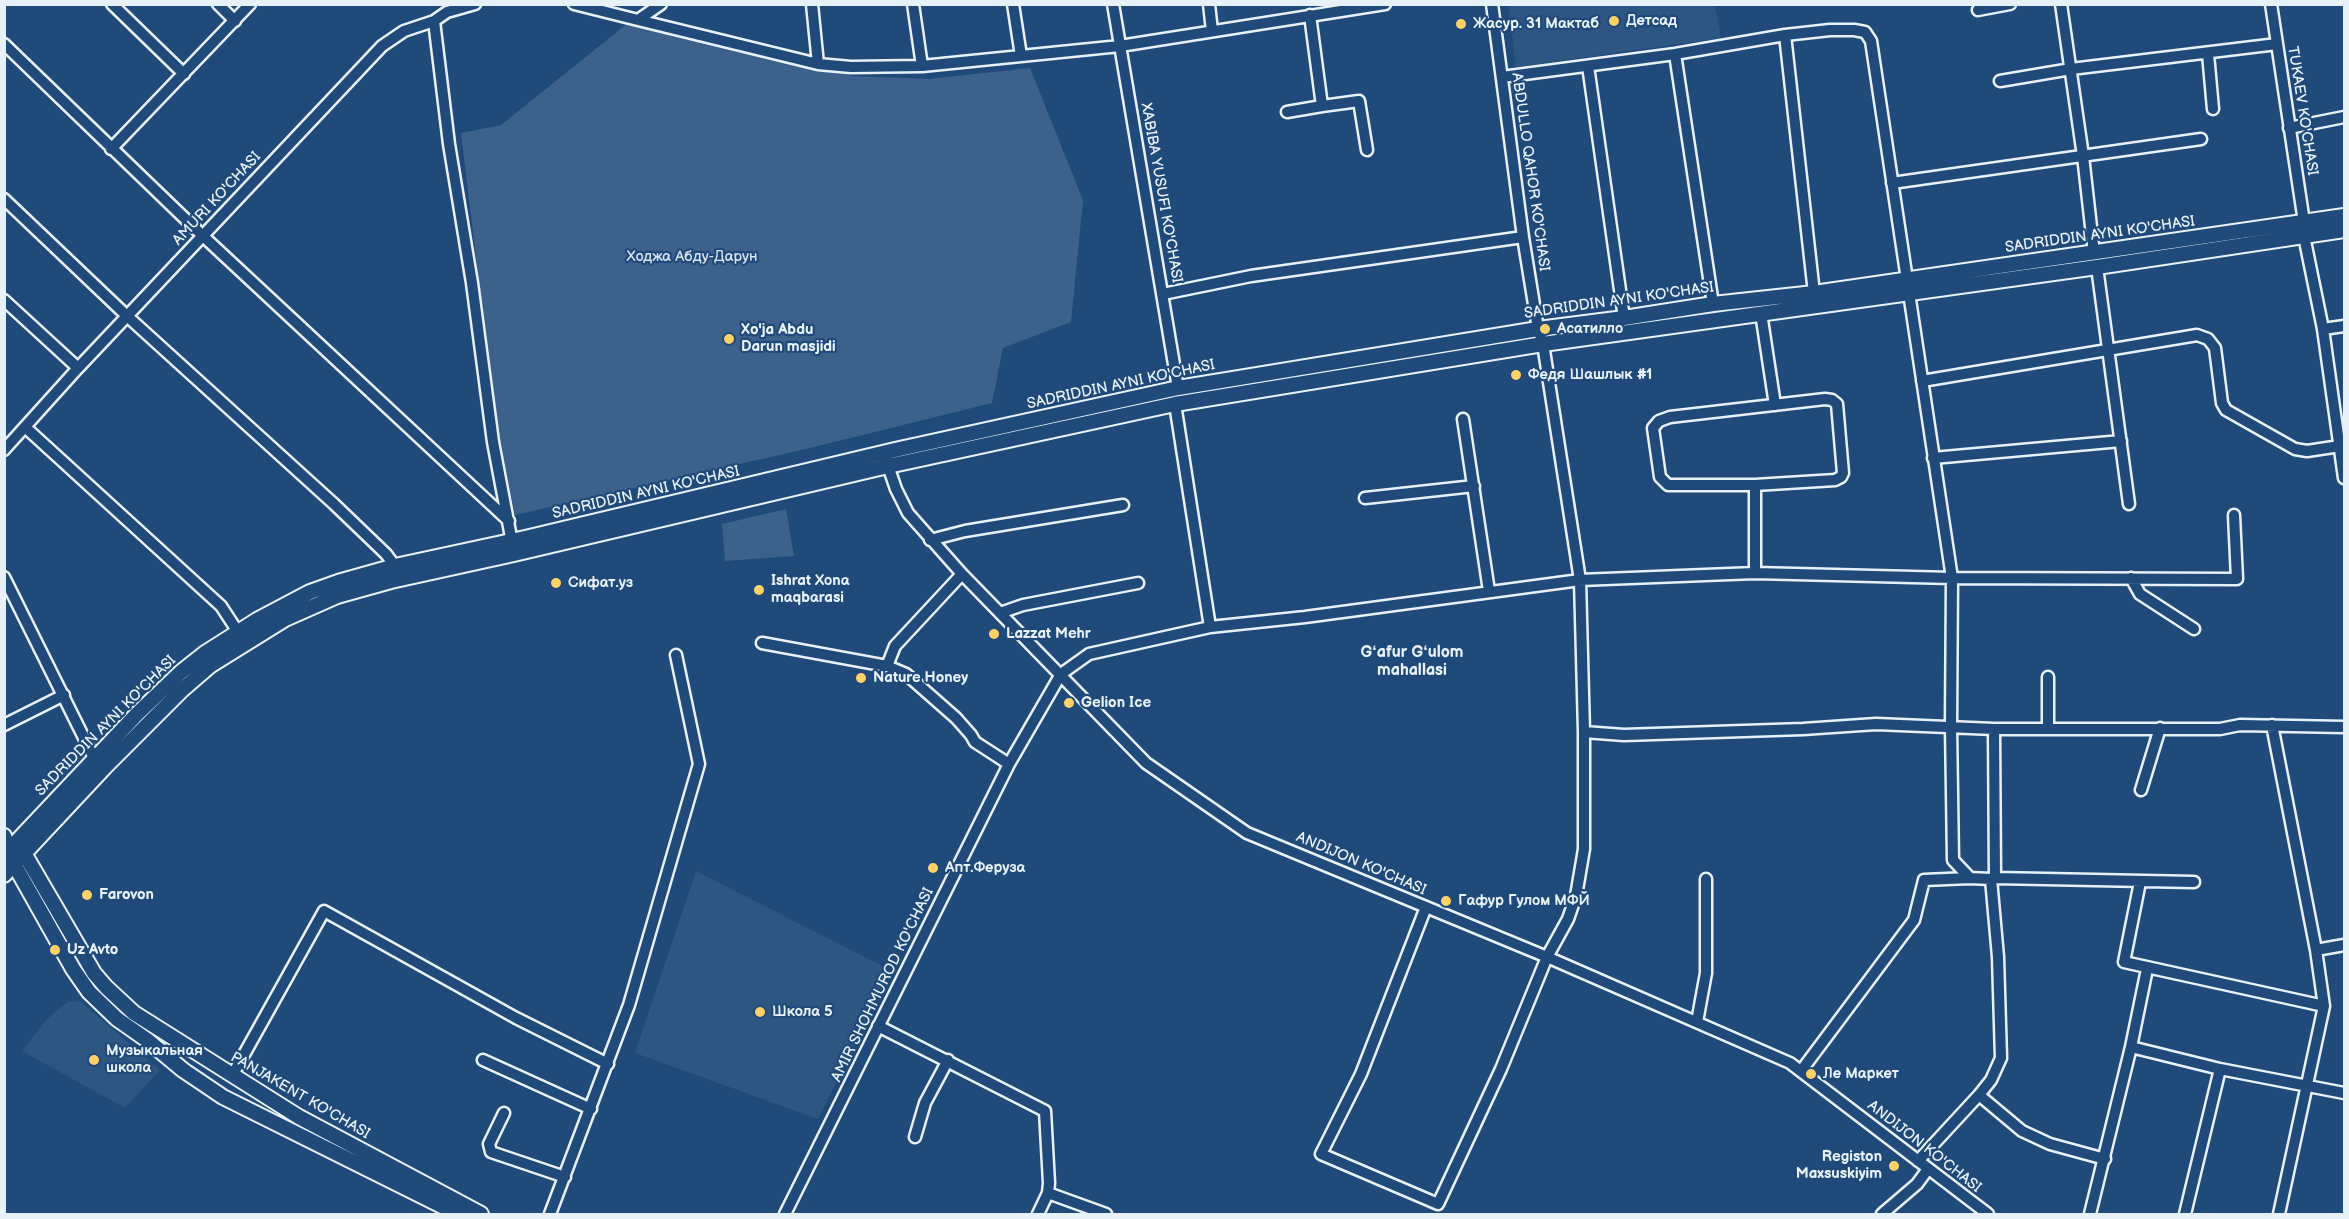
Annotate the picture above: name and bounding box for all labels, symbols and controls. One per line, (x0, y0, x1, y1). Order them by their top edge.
place label: Детсад (1626, 12, 1677, 30)
marker: Детсад (1607, 14, 1621, 28)
place label: Жасур. 31 Мактаб (1473, 15, 1599, 33)
marker: Жасур. 31 Мактаб (1454, 17, 1468, 31)
street label: TUKAEV KO'CHASI (2283, 45, 2321, 177)
street label: ABDULLO QAHOR KO'CHASI (1507, 72, 1553, 272)
street label: XABIBA YUSUFI KO'CHASI (1136, 102, 1186, 284)
street label: AMURI KO'CHASI (169, 149, 265, 249)
street label: SADRIDDIN AYNI KO'CHASI (2004, 213, 2196, 257)
park label: Ходжа Абду-Дарун (627, 248, 757, 266)
street label: SADRIDDIN AYNI KO'CHASI (1523, 279, 1715, 323)
place label: Асатилло (1557, 320, 1623, 338)
place label: Xo'ja Abdu Darun masjidi (741, 321, 836, 356)
marker: Асатилло (1538, 322, 1552, 336)
marker: Xo'ja Abdu Darun masjidi (722, 332, 736, 346)
street label: SADRIDDIN AYNI KO'CHASI (1025, 356, 1217, 414)
place label: Федя Шашлык #1 (1528, 366, 1652, 384)
marker: Федя Шашлык #1 (1509, 368, 1523, 382)
street label: SADRIDDIN AYNI KO'CHASI (551, 463, 741, 523)
place label: Ishrat Хоnа mаqbаrasi (771, 572, 849, 607)
place label: Сифат.уз (568, 574, 633, 592)
marker: Сифат.уз (549, 576, 563, 590)
marker: Ishrat Хоnа mаqbаrasi (752, 583, 766, 597)
place label: Lazzat Mehr (1006, 625, 1091, 643)
marker: Lazzat Mehr (987, 627, 1001, 641)
district label: Gʻafur Gʻulom mahallasi (1361, 643, 1463, 681)
street label: SADRIDDIN AYNI KO'CHASI (32, 652, 180, 800)
place label: Nature Honey (873, 669, 968, 687)
marker: Nature Honey (854, 671, 868, 685)
place label: Gelion Ice (1081, 694, 1151, 712)
marker: Gelion Ice (1062, 696, 1076, 710)
street label: ANDIJON KO'CHASI (1293, 828, 1429, 900)
place label: Апт.Феруза (945, 859, 1025, 877)
marker: Апт.Феруза (926, 861, 940, 875)
street label: AMIR SHOHMUROD KO'CHASI (828, 885, 938, 1085)
place label: Farovon (99, 886, 154, 904)
marker: Farovon (80, 888, 94, 902)
place label: Гафур Гулом МФЙ (1458, 892, 1590, 910)
marker: Гафур Гулом МФЙ (1439, 894, 1453, 908)
place label: Uz Avto (67, 941, 118, 959)
marker: Uz Avto (48, 943, 62, 957)
place label: Школа 5 (772, 1003, 833, 1021)
marker: Школа 5 (753, 1005, 767, 1019)
place label: Музыкальная школа (106, 1042, 203, 1077)
street label: PANJAKENT KO'CHASI (227, 1049, 373, 1143)
marker: Музыкальная школа (87, 1053, 101, 1067)
place label: Ле Маркет (1823, 1065, 1899, 1083)
marker: Ле Маркет (1804, 1067, 1818, 1081)
street label: ANDIJON KO'CHASI (1863, 1097, 1985, 1197)
place label: Registon Maxsuskiyim (1796, 1148, 1882, 1183)
marker: Registon Maxsuskiyim (1887, 1159, 1901, 1173)

